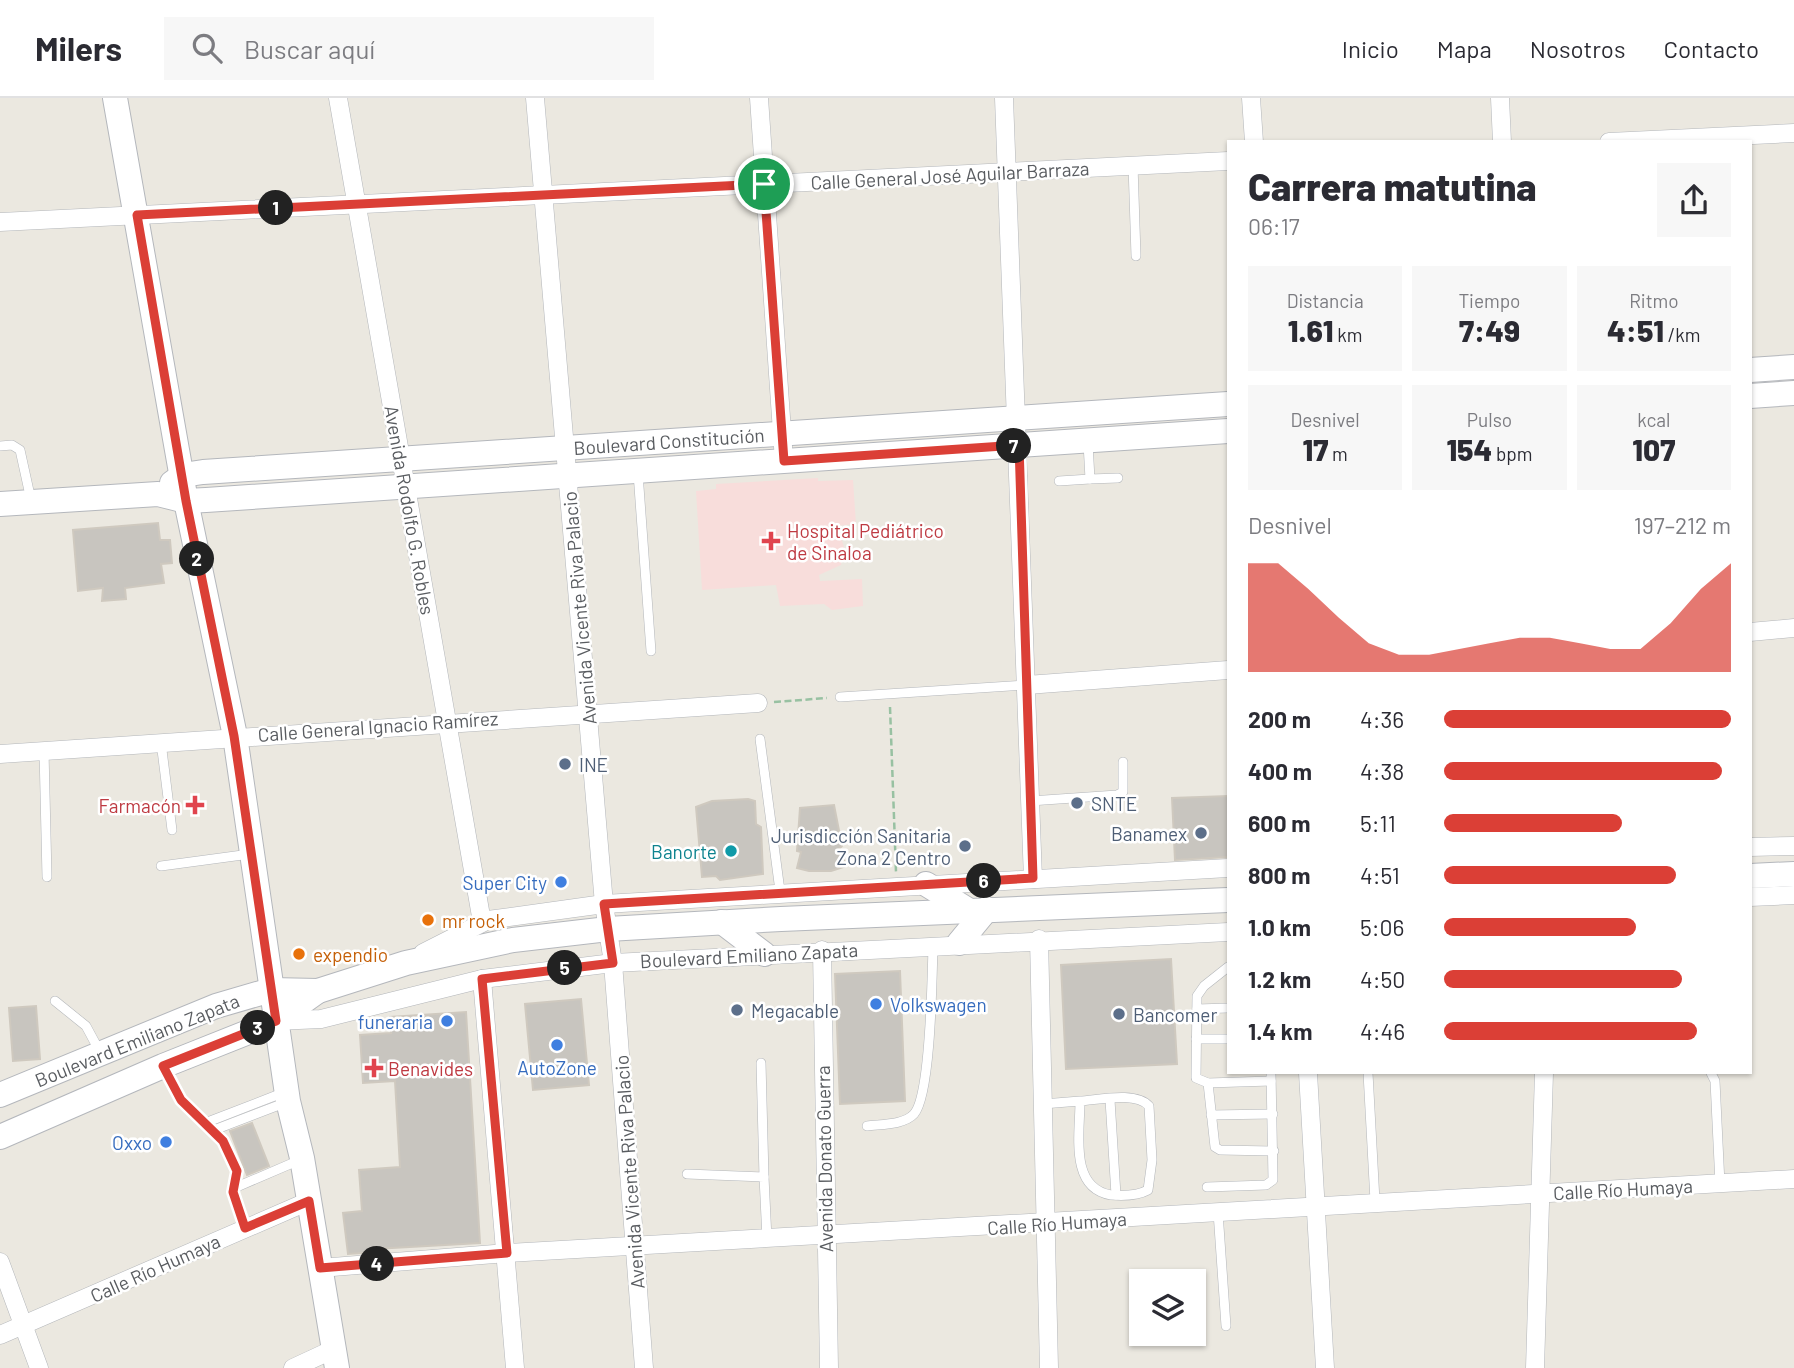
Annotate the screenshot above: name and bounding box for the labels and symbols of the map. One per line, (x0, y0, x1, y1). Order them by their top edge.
pin (734, 154, 794, 214)
street label: Calle General José Aguilar Barraza (810, 156, 1090, 194)
pin: 1 (258, 190, 294, 226)
street label: Avenida Rodolfo G. Robles (380, 404, 440, 616)
street label: Boulevard Constitución (573, 423, 765, 459)
pin: 7 (996, 428, 1032, 464)
street label: Avenida Vicente Riva Palacio (557, 490, 601, 726)
place label: Hospital Pediátrico de Sinaloa (787, 519, 944, 564)
marker: Hospital Pediátrico de Sinaloa (761, 531, 781, 551)
pin: 2 (180, 542, 214, 576)
street label: Calle General Ignacio Ramírez (257, 706, 499, 746)
place label: INE (579, 753, 608, 776)
marker: INE (557, 756, 573, 772)
place label: SNTE (1091, 792, 1137, 815)
place label: Farmacón (99, 794, 181, 817)
marker: SNTE (1069, 795, 1085, 811)
marker: Farmacón (187, 797, 203, 813)
place label: Banamex (1111, 822, 1187, 845)
place label: Jurisdicción Sanitaria Zona 2 Centro (771, 824, 951, 869)
marker: Banamex (1193, 825, 1209, 841)
marker: Jurisdicción Sanitaria Zona 2 Centro (957, 838, 973, 854)
place label: Banorte (651, 840, 717, 863)
marker: Banorte (723, 843, 739, 859)
pin: 6 (967, 864, 1002, 898)
place label: Super City (462, 871, 547, 894)
marker: Super City (553, 874, 569, 890)
place label: mr rock (442, 909, 505, 932)
marker: mr rock (420, 912, 436, 928)
street label: Boulevard Emiliano Zapata (639, 938, 859, 972)
place label: expendio (313, 943, 388, 966)
marker: expendio (291, 946, 307, 962)
pin: 5 (548, 950, 582, 986)
street label: Boulevard Emiliano Zapata (31, 988, 243, 1092)
place label: Volkswagen (890, 993, 987, 1016)
marker: Volkswagen (868, 996, 884, 1012)
place label: Megacable (751, 999, 839, 1022)
marker: Megacable (729, 1002, 745, 1018)
place label: Bancomer (1133, 1003, 1218, 1026)
marker: Bancomer (1111, 1006, 1127, 1022)
pin: 3 (240, 1010, 276, 1046)
place label: funeraria (358, 1010, 433, 1033)
marker: funeraria (439, 1013, 455, 1029)
marker: AutoZone (549, 1037, 565, 1053)
street label: Avenida Vicente Riva Palacio (609, 1054, 649, 1290)
place label: AutoZone (517, 1056, 597, 1079)
place label: Benavides (388, 1057, 473, 1080)
marker: Benavides (366, 1060, 382, 1076)
street label: Avenida Donato Guerra (811, 1065, 837, 1253)
place label: Oxxo (112, 1131, 152, 1154)
marker: Oxxo (158, 1134, 174, 1150)
street label: Calle Río Humaya (1553, 1174, 1693, 1204)
street label: Calle Río Humaya (986, 1207, 1128, 1239)
street label: Calle Río Humaya (86, 1229, 224, 1307)
pin: 4 (360, 1246, 394, 1282)

